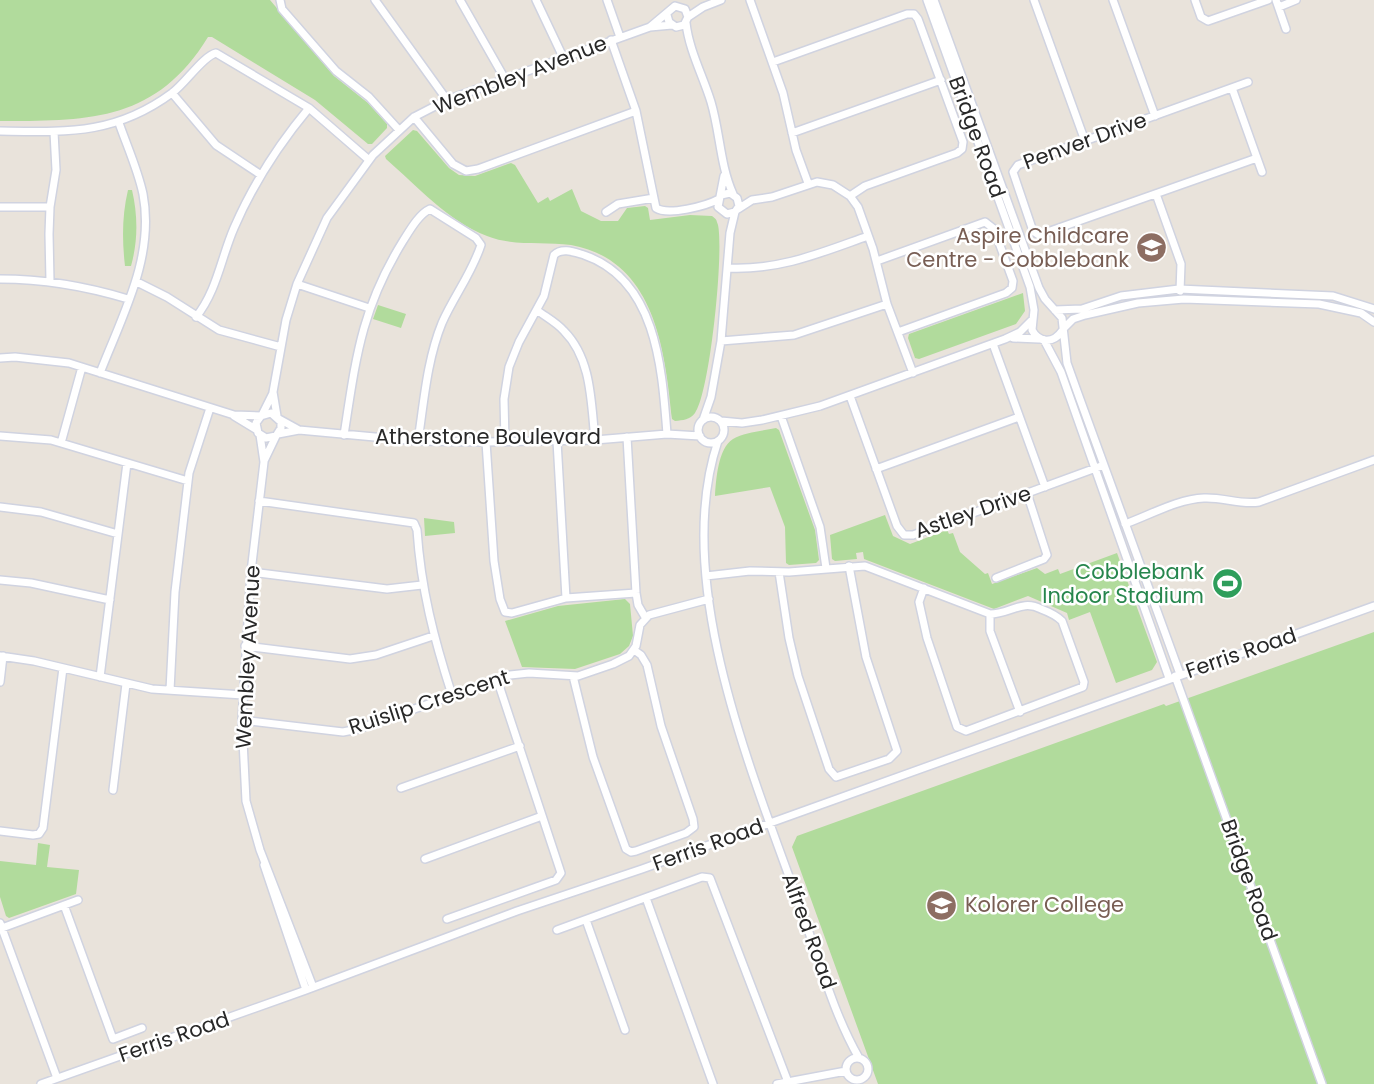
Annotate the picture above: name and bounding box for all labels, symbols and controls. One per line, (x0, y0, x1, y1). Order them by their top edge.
street label: Wembley Avenue (429, 28, 611, 121)
street label: Bridge Road (942, 72, 1013, 202)
street label: Penver Drive (1019, 105, 1151, 176)
place label: Aspire Childcare Centre - Cobblebank (906, 221, 1129, 274)
school or university icon: Aspire Childcare Centre - Cobblebank (1135, 231, 1169, 265)
street label: Atherstone Boulevard (375, 422, 601, 451)
street label: Astley Drive (911, 478, 1035, 545)
place label: Cobblebank Indoor Stadium (1042, 557, 1204, 610)
street label: Wembley Avenue (228, 564, 267, 750)
sports icon: Cobblebank Indoor Stadium (1210, 567, 1244, 601)
street label: Ferris Road (1181, 620, 1300, 685)
street label: Ruislip Crescent (345, 662, 513, 741)
street label: Ferris Road (649, 811, 767, 878)
street label: Bridge Road (1214, 815, 1285, 945)
street label: Alfred Road (775, 869, 844, 993)
school or university icon: Kolorer College (925, 888, 959, 922)
place label: Kolorer College (965, 890, 1124, 919)
street label: Ferris Road (114, 1004, 233, 1069)

